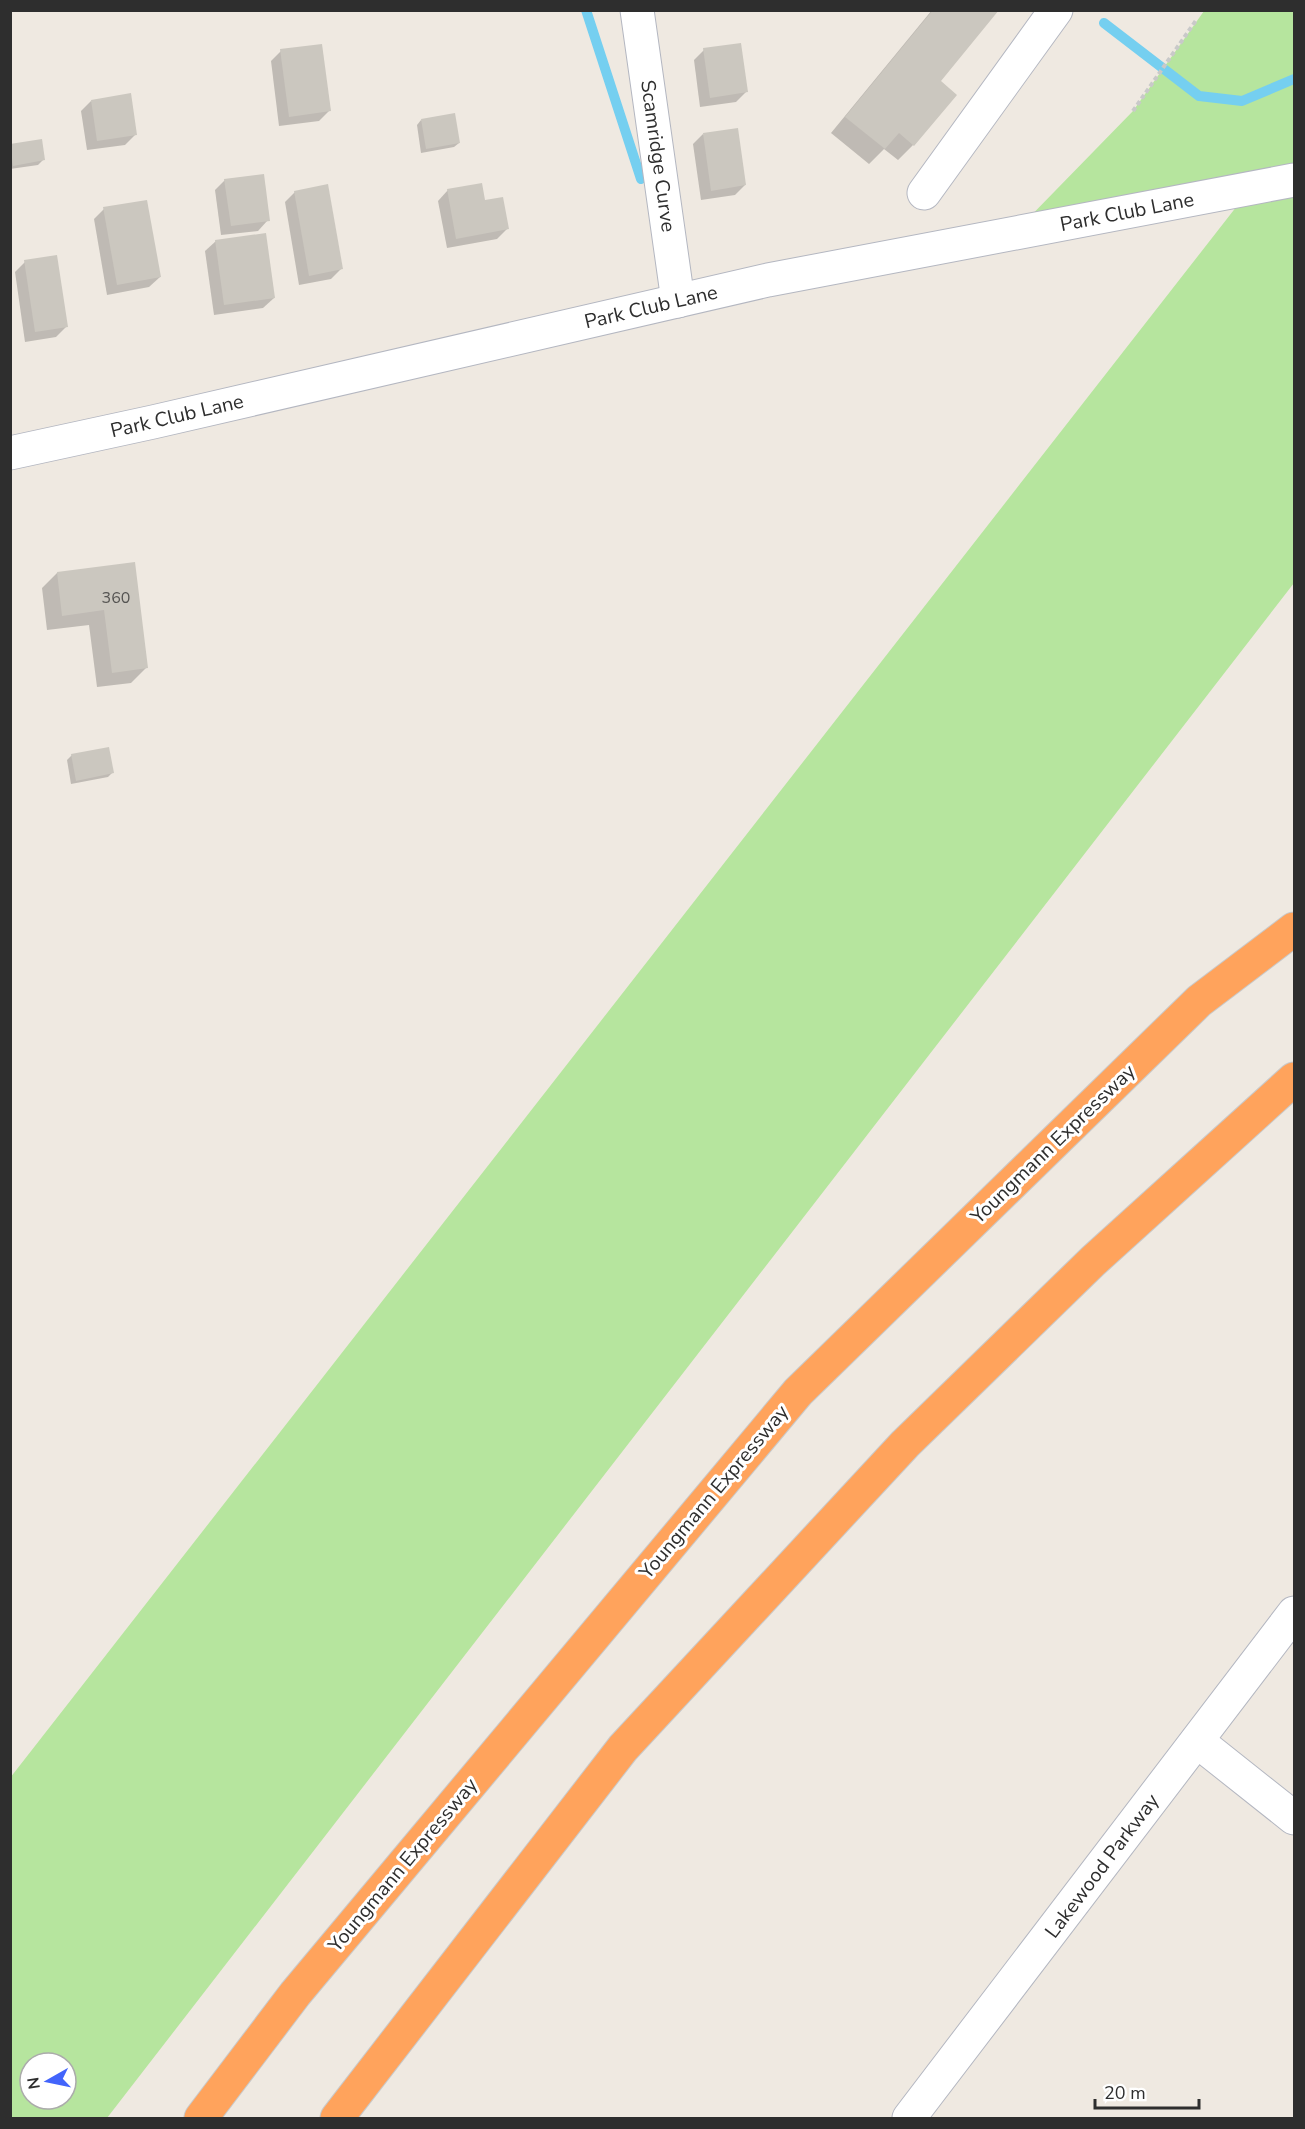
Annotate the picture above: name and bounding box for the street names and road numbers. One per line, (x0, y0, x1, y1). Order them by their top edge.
street label: Scamridge Curve (634, 78, 682, 234)
street label: Park Club Lane (1058, 186, 1196, 238)
street label: Park Club Lane (582, 279, 720, 335)
street label: Park Club Lane (108, 388, 246, 444)
street label: Youngmann Expressway (964, 1058, 1142, 1231)
street label: Youngmann Expressway (633, 1399, 795, 1585)
street label: Youngmann Expressway (322, 1772, 484, 1958)
street label: Lakewood Parkway (1039, 1788, 1166, 1944)

